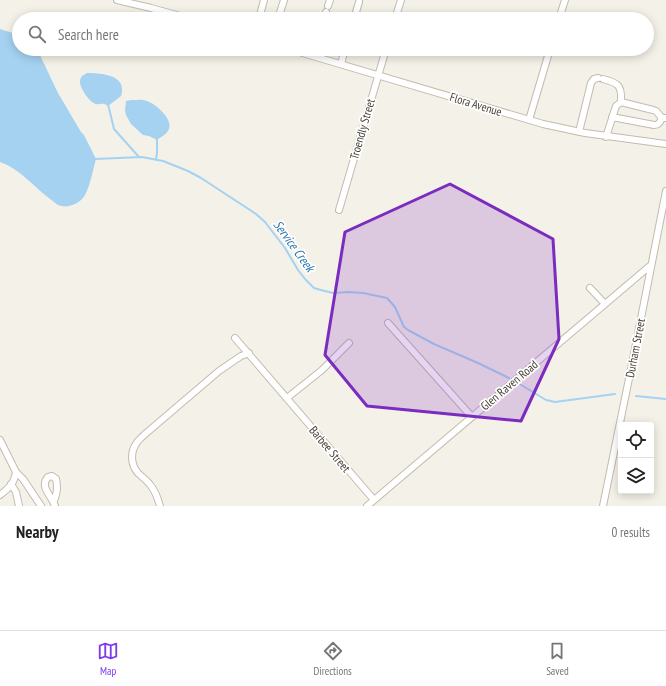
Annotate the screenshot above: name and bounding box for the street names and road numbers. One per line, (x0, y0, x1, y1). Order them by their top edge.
street label: Flora Avenue (448, 89, 504, 119)
street label: Troendly Street (346, 96, 378, 161)
street label: Durham Street (622, 316, 648, 379)
street label: Glen Raven Road (477, 357, 541, 413)
street label: Barbee Street (306, 423, 354, 476)

